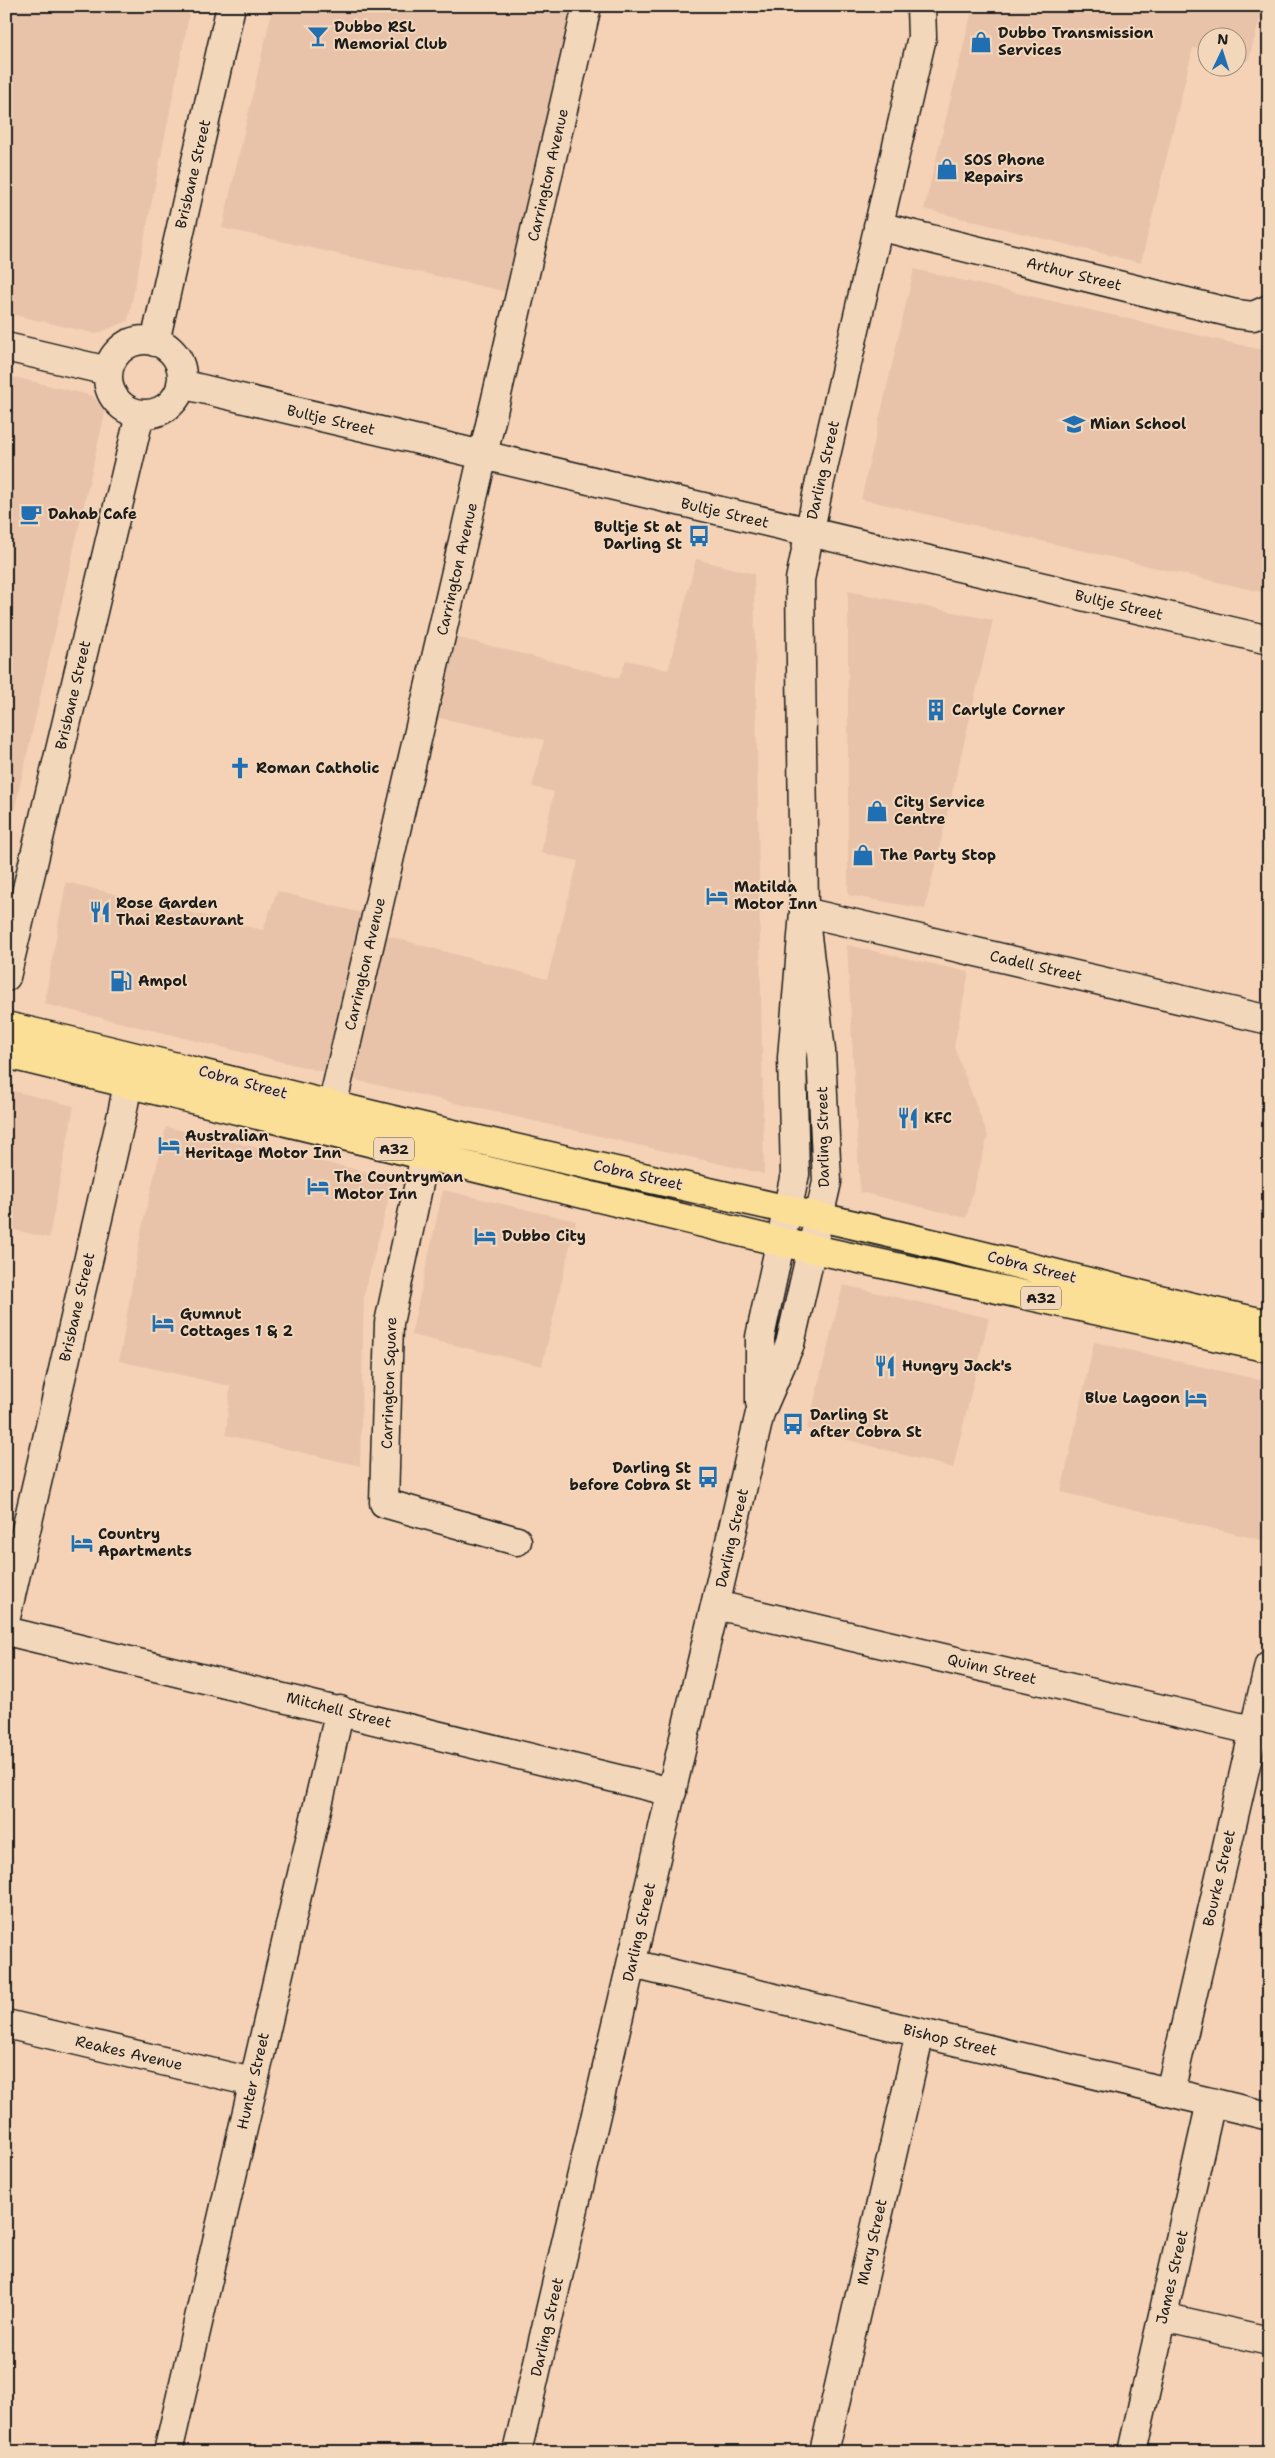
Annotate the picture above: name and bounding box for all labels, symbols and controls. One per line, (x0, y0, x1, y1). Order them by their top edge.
place label: Dubbo RSL Memorial Club (334, 17, 447, 54)
bar icon: Dubbo RSL Memorial Club (305, 23, 331, 49)
place label: Dubbo Transmission Services (998, 23, 1154, 60)
north arrow (1198, 28, 1248, 78)
shop icon: Dubbo Transmission Services (968, 29, 994, 55)
text: N (1217, 30, 1229, 48)
street label: Carrington Avenue (523, 107, 573, 243)
street label: Brisbane Street (171, 117, 215, 231)
place label: SOS Phone Repairs (964, 150, 1045, 187)
shop icon: SOS Phone Repairs (934, 156, 960, 182)
street label: Arthur Street (1024, 252, 1124, 296)
street label: Bultje Street (285, 400, 377, 440)
school or university icon: Mian School (1061, 411, 1087, 437)
place label: Mian School (1090, 414, 1186, 434)
street label: Darling Street (802, 418, 844, 522)
street label: Bultje Street (679, 493, 771, 533)
cafe icon: Dahab Cafe (18, 501, 44, 527)
street label: Carrington Avenue (432, 501, 482, 637)
place label: Dahab Cafe (48, 504, 137, 524)
place label: Bultje St at Darling St (594, 517, 682, 554)
bus stop icon: Bultje St at Darling St (686, 523, 712, 549)
street label: Bultje Street (1073, 585, 1165, 625)
street label: Brisbane Street (51, 638, 95, 752)
building icon: Carlyle Corner (923, 697, 949, 723)
place label: Carlyle Corner (952, 700, 1065, 720)
church icon: Roman Catholic (227, 755, 253, 781)
place label: Roman Catholic (256, 758, 379, 778)
place label: City Service Centre (894, 792, 985, 829)
shop icon: City Service Centre (864, 798, 890, 824)
shop icon: The Party Stop (850, 842, 876, 868)
place label: The Party Stop (880, 845, 996, 865)
place label: Matilda Motor Inn (734, 877, 817, 914)
hotel icon: Matilda Motor Inn (704, 883, 730, 909)
place label: Rose Garden Thai Restaurant (116, 893, 244, 930)
street label: Carrington Avenue (340, 896, 390, 1032)
restaurant icon: Rose Garden Thai Restaurant (87, 899, 113, 925)
street label: Cadell Street (988, 946, 1084, 986)
fuel station icon: Ampol (108, 968, 134, 994)
place label: Ampol (138, 971, 187, 991)
street label: Cobra Street (196, 1061, 290, 1103)
street label: Darling Street (812, 1086, 834, 1188)
restaurant icon: KFC (895, 1105, 921, 1131)
place label: KFC (924, 1108, 952, 1128)
place label: Australian Heritage Motor Inn (185, 1126, 341, 1163)
hotel icon: Australian Heritage Motor Inn (156, 1132, 182, 1158)
road number: A32 (374, 1138, 414, 1160)
street label: Cobra Street (591, 1155, 685, 1195)
place label: The Countryman Motor Inn (334, 1167, 463, 1204)
hotel icon: The Countryman Motor Inn (305, 1173, 331, 1199)
hotel icon: Dubbo City (472, 1223, 498, 1249)
place label: Dubbo City (502, 1226, 586, 1246)
street label: Cobra Street (985, 1246, 1079, 1288)
street label: Brisbane Street (55, 1250, 99, 1364)
road number: A32 (1021, 1286, 1061, 1310)
place label: Gumnut Cottages 1 & 2 (180, 1304, 294, 1341)
hotel icon: Gumnut Cottages 1 & 2 (150, 1310, 176, 1336)
street label: Carrington Square (377, 1317, 401, 1449)
restaurant icon: Hungry Jack's (872, 1353, 898, 1379)
place label: Hungry Jack's (902, 1356, 1012, 1376)
hotel icon: Blue Lagoon (1183, 1385, 1209, 1411)
place label: Blue Lagoon (1085, 1388, 1180, 1408)
place label: Darling St after Cobra St (810, 1405, 922, 1442)
bus stop icon: Darling St after Cobra St (780, 1411, 806, 1437)
place label: Darling St before Cobra St (570, 1458, 691, 1495)
bus stop icon: Darling St before Cobra St (695, 1464, 721, 1490)
street label: Darling Street (711, 1486, 753, 1590)
place label: Country Apartments (98, 1524, 192, 1561)
hotel icon: Country Apartments (69, 1530, 95, 1556)
street label: Quinn Street (945, 1649, 1039, 1689)
street label: Mitchell Street (284, 1687, 394, 1733)
street label: Bourke Street (1198, 1828, 1240, 1928)
street label: Darling Street (618, 1880, 660, 1984)
street label: Bishop Street (901, 2019, 999, 2061)
street label: Hunter Street (232, 2030, 274, 2132)
street label: Reakes Avenue (73, 2031, 185, 2075)
street label: Mary Street (852, 2197, 892, 2287)
street label: James Street (1151, 2228, 1193, 2326)
street label: Darling Street (526, 2275, 568, 2379)

